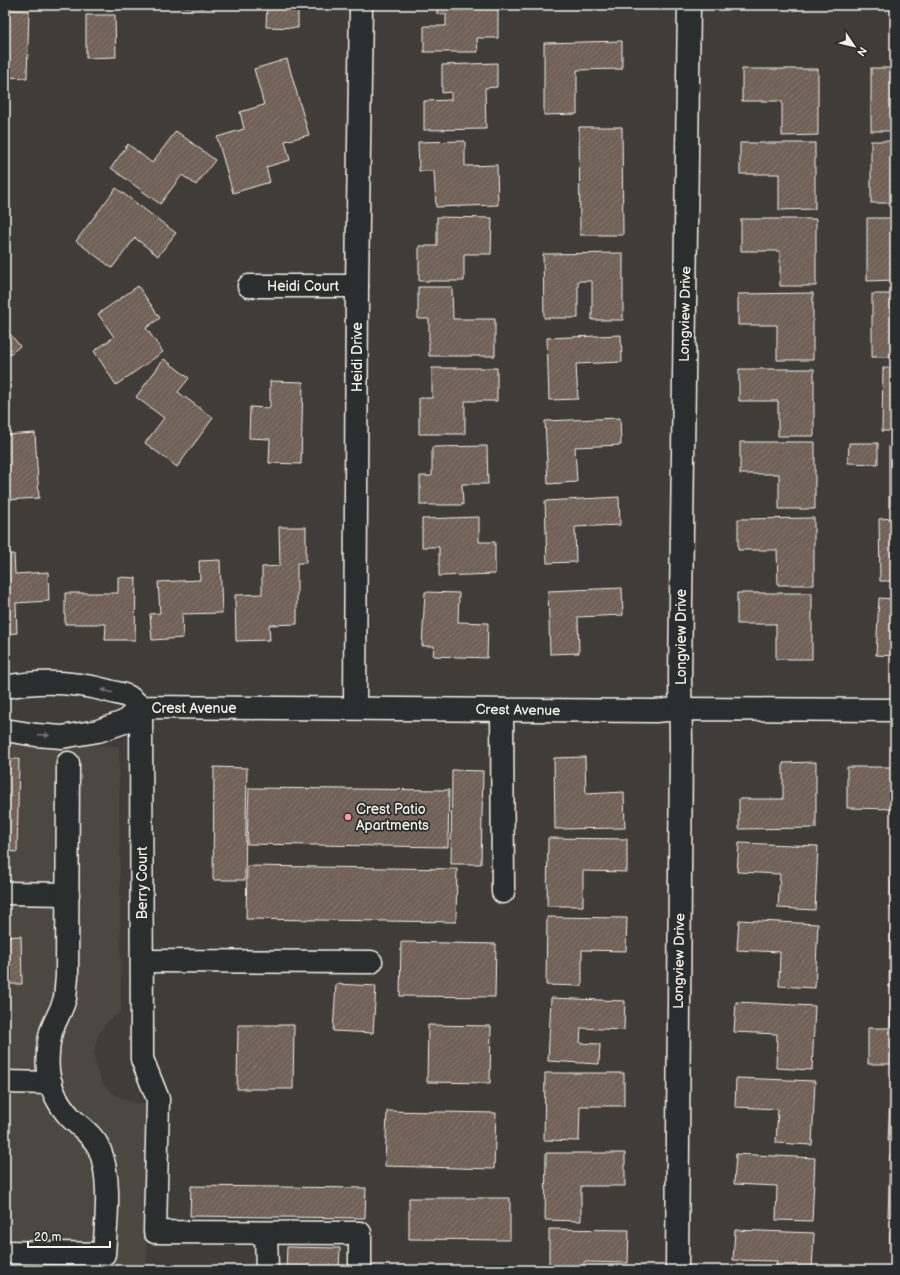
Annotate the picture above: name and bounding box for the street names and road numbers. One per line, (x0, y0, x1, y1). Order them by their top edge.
street label: Longview Drive (676, 266, 694, 362)
street label: Heidi Court (267, 278, 340, 295)
street label: Heidi Drive (349, 322, 366, 392)
street label: Longview Drive (673, 589, 690, 685)
street label: Crest Avenue (151, 700, 237, 717)
street label: Crest Avenue (475, 701, 561, 719)
street label: Berry Court (134, 846, 151, 919)
street label: Longview Drive (670, 913, 688, 1009)

